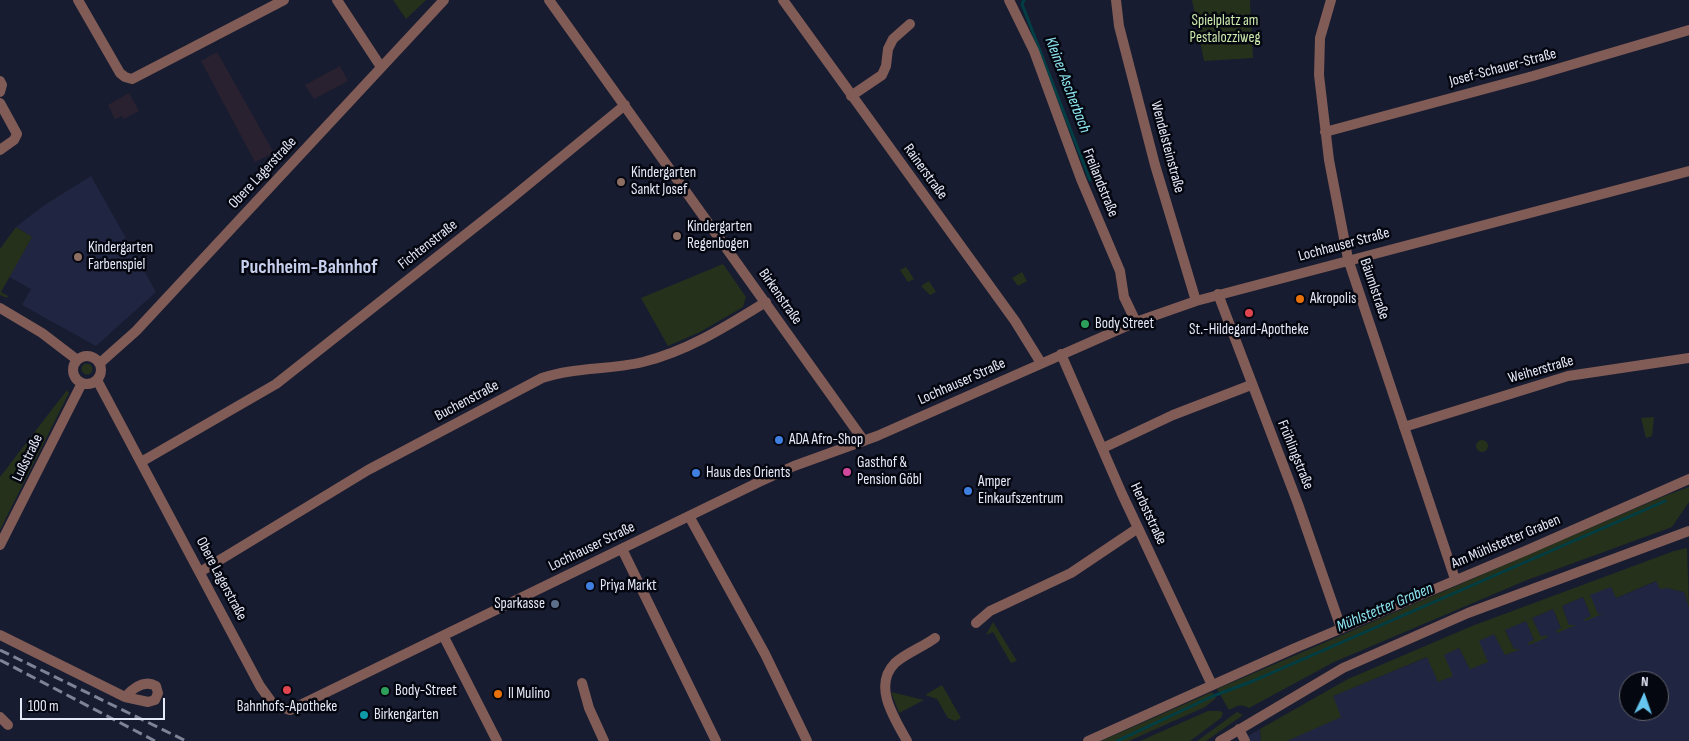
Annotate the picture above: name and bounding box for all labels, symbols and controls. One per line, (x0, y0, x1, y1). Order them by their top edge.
park label: Spielplatz am Pestalozziweg (1190, 12, 1260, 47)
water label: Kleiner Ascherbach (1040, 34, 1094, 136)
street label: Josef-Schauer-Straße (1448, 45, 1558, 91)
street label: Wendelsteinstraße (1146, 99, 1188, 195)
street label: Obere Lagerstraße (225, 133, 301, 213)
street label: Rainerstraße (899, 141, 951, 203)
street label: Freilandstraße (1078, 146, 1122, 220)
place label: Kindergarten Sankt Josef (631, 164, 696, 199)
marker: Kindergarten Sankt Josef (615, 176, 627, 188)
street label: Fichtenstraße (395, 216, 461, 274)
place label: Kindergarten Regenbogen (687, 218, 752, 253)
street label: Lochhauser Straße (1296, 224, 1392, 266)
marker: Kindergarten Regenbogen (671, 230, 683, 242)
place label: Kindergarten Farbenspiel (88, 239, 153, 274)
marker: Kindergarten Farbenspiel (72, 251, 84, 263)
district label: Puchheim-Bahnhof (241, 256, 377, 280)
street label: Bäumlstraße (1355, 256, 1393, 322)
street label: Birkenstraße (754, 266, 806, 328)
place label: Akropolis (1310, 290, 1356, 308)
marker: Akropolis (1294, 293, 1306, 305)
marker: St.-Hildegard-Apotheke (1243, 307, 1255, 319)
place label: Body Street (1095, 315, 1154, 333)
marker: Body Street (1079, 318, 1091, 330)
place label: St.-Hildegard-Apotheke (1189, 321, 1309, 339)
street label: Weiherstraße (1506, 352, 1576, 388)
street label: Lochhauser Straße (916, 355, 1008, 409)
street label: Buchenstraße (432, 377, 502, 425)
street label: Frühlingstraße (1273, 418, 1317, 492)
street label: Lußstraße (9, 431, 47, 485)
place label: ADA Afro-Shop (789, 431, 863, 449)
marker: ADA Afro-Shop (773, 434, 785, 446)
place label: Gasthof & Pension Göbl (857, 454, 922, 489)
place label: Haus des Orients (706, 464, 790, 482)
marker: Gasthof & Pension Göbl (841, 466, 853, 478)
marker: Haus des Orients (690, 467, 702, 479)
place label: Amper Einkaufszentrum (978, 473, 1063, 508)
street label: Herbststraße (1126, 480, 1170, 548)
marker: Amper Einkaufszentrum (962, 485, 974, 497)
street label: Am Mühlstetter Graben (1449, 511, 1563, 573)
street label: Lochhauser Straße (546, 518, 638, 576)
street label: Obere Lagerstraße (192, 534, 250, 624)
place label: Priya Markt (600, 577, 656, 595)
water label: Mühlstetter Graben (1334, 579, 1436, 637)
marker: Priya Markt (584, 580, 596, 592)
place label: Sparkasse (494, 595, 545, 613)
marker: Sparkasse (549, 598, 561, 610)
north arrow (1619, 671, 1669, 721)
text: N (1641, 673, 1649, 690)
place label: Body-Street (395, 682, 457, 700)
marker: Bahnhofs-Apotheke (281, 684, 293, 696)
marker: Body-Street (379, 685, 391, 697)
place label: Il Mulino (508, 685, 550, 703)
scale bar (22, 688, 168, 720)
marker: Il Mulino (492, 688, 504, 700)
text: 100 m (28, 697, 59, 716)
place label: Bahnhofs-Apotheke (237, 698, 337, 716)
place label: Birkengarten (374, 706, 439, 724)
marker: Birkengarten (358, 709, 370, 721)

